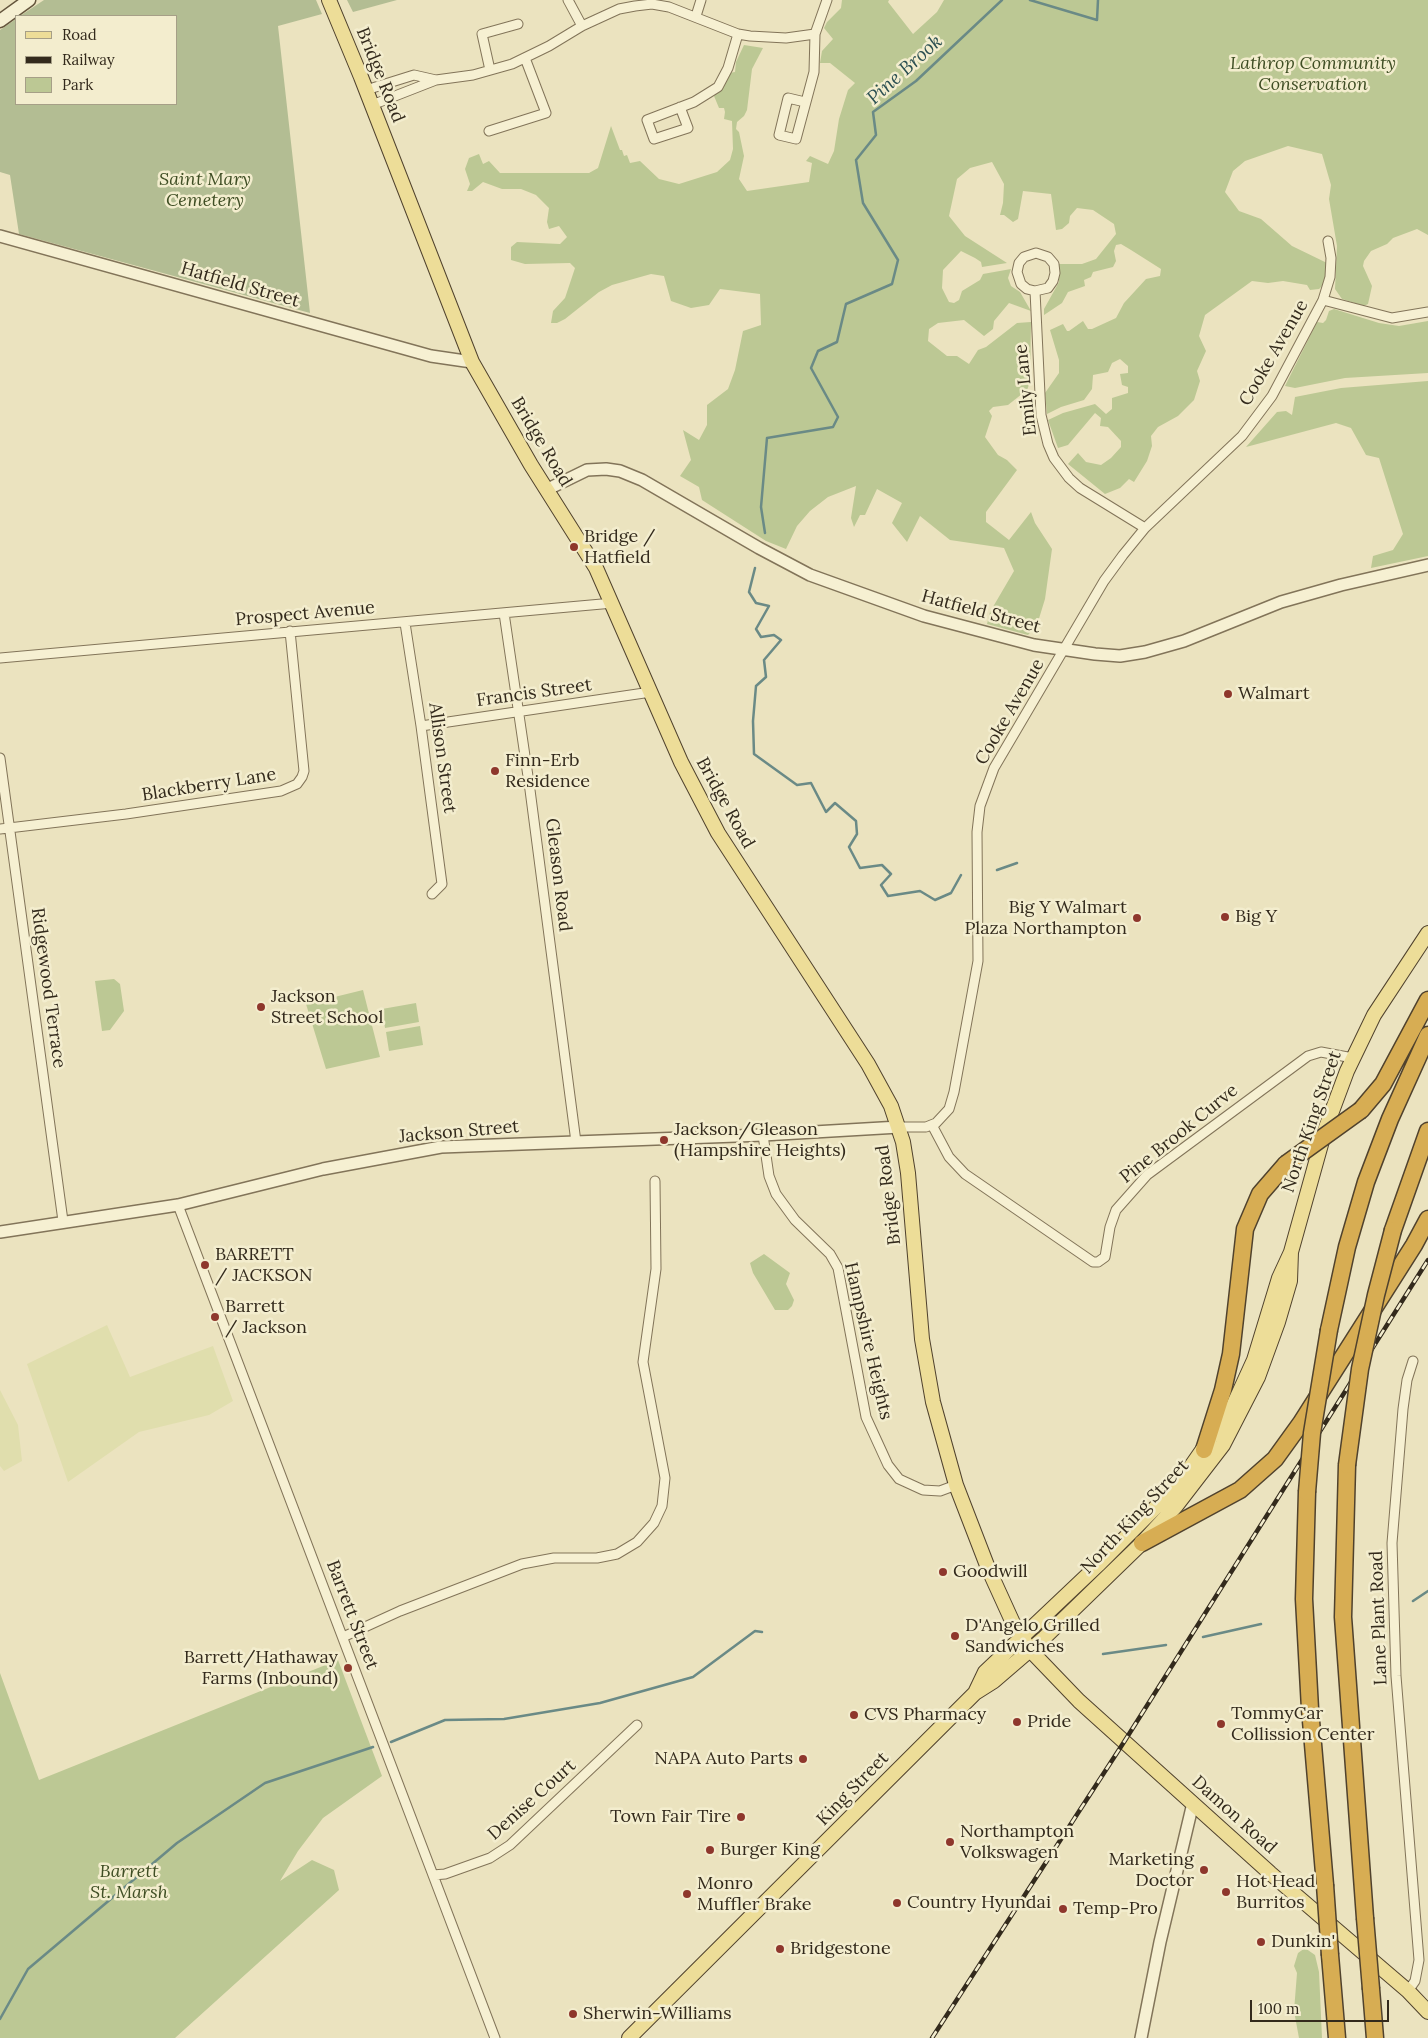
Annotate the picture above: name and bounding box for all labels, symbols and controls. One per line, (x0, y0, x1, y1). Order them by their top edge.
legend (15, 15, 178, 105)
street label: Bridge Road (351, 24, 409, 126)
text: Road (62, 25, 97, 44)
water label: Pine Brook (863, 30, 947, 110)
text: Railway (62, 50, 115, 69)
park label: Lathrop Community Conservation (1230, 53, 1396, 96)
text: Park (62, 75, 93, 94)
park label: Saint Mary Cemetery (159, 169, 251, 212)
street label: Hatfield Street (178, 258, 302, 312)
street label: Cooke Avenue (1235, 296, 1313, 410)
street label: Emily Lane (1010, 343, 1042, 437)
street label: Bridge Road (506, 393, 576, 491)
place label: Bridge / Hatfield (584, 526, 655, 568)
marker: Bridge / Hatfield (568, 541, 580, 553)
street label: Hatfield Street (919, 586, 1043, 638)
street label: Prospect Avenue (234, 597, 376, 631)
street label: Cooke Avenue (971, 655, 1049, 769)
street label: Francis Street (475, 674, 593, 712)
place label: Walmart (1238, 683, 1310, 705)
marker: Walmart (1222, 688, 1234, 700)
street label: Allison Street (424, 701, 460, 815)
place label: Finn-Erb Residence (505, 750, 590, 792)
street label: Bridge Road (691, 754, 759, 852)
street label: Blackberry Lane (140, 764, 278, 806)
marker: Finn-Erb Residence (489, 765, 501, 777)
street label: Gleason Road (540, 817, 576, 933)
place label: Big Y Walmart Plaza Northampton (965, 897, 1127, 940)
street label: Ridgewood Terrace (26, 906, 70, 1070)
place label: Big Y (1235, 906, 1277, 928)
marker: Big Y (1219, 911, 1231, 923)
marker: Big Y Walmart Plaza Northampton (1131, 912, 1143, 924)
place label: Jackson Street School (271, 986, 383, 1028)
marker: Jackson Street School (255, 1001, 267, 1013)
street label: North King Street (1278, 1048, 1346, 1196)
street label: Pine Brook Curve (1116, 1080, 1242, 1188)
street label: Jackson Street (398, 1116, 520, 1148)
place label: Jackson/Gleason (Hampshire Heights) (674, 1119, 846, 1162)
marker: Jackson/Gleason (Hampshire Heights) (658, 1134, 670, 1146)
street label: Bridge Road (872, 1144, 906, 1246)
place label: BARRETT / JACKSON (215, 1244, 312, 1286)
marker: BARRETT / JACKSON (199, 1259, 211, 1271)
street label: Hampshire Heights (839, 1260, 897, 1422)
place label: Barrett / Jackson (225, 1296, 307, 1338)
marker: Barrett / Jackson (209, 1311, 221, 1323)
street label: North King Street (1076, 1455, 1194, 1579)
street label: Lane Plant Road (1366, 1550, 1392, 1686)
street label: Barrett Street (321, 1557, 383, 1673)
place label: Goodwill (953, 1561, 1028, 1583)
marker: Goodwill (937, 1566, 949, 1578)
place label: D'Angelo Grilled Sandwiches (965, 1615, 1100, 1658)
marker: D'Angelo Grilled Sandwiches (949, 1630, 961, 1642)
place label: Barrett/Hathaway Farms (Inbound) (184, 1647, 338, 1690)
marker: Barrett/Hathaway Farms (Inbound) (342, 1662, 354, 1674)
place label: TommyCar Collission Center (1231, 1703, 1374, 1746)
place label: CVS Pharmacy (864, 1704, 986, 1726)
marker: CVS Pharmacy (848, 1709, 860, 1721)
place label: Pride (1027, 1711, 1071, 1733)
marker: Pride (1011, 1716, 1023, 1728)
marker: TommyCar Collission Center (1215, 1718, 1227, 1730)
place label: NAPA Auto Parts (654, 1748, 793, 1770)
street label: King Street (813, 1748, 893, 1830)
marker: NAPA Auto Parts (797, 1753, 809, 1765)
street label: Denise Court (484, 1755, 580, 1845)
street label: Damon Road (1187, 1771, 1281, 1859)
place label: Town Fair Tire (610, 1806, 731, 1828)
marker: Town Fair Tire (735, 1811, 747, 1823)
place label: Northampton Volkswagen (960, 1821, 1074, 1864)
marker: Northampton Volkswagen (944, 1836, 956, 1848)
place label: Burger King (720, 1839, 820, 1861)
marker: Burger King (704, 1844, 716, 1856)
place label: Marketing Doctor (1108, 1849, 1194, 1892)
park label: Barrett St. Marsh (90, 1861, 168, 1904)
marker: Marketing Doctor (1198, 1864, 1210, 1876)
place label: Hot Head Burritos (1236, 1871, 1315, 1914)
place label: Monro Muffler Brake (697, 1873, 812, 1916)
marker: Hot Head Burritos (1220, 1886, 1232, 1898)
marker: Monro Muffler Brake (681, 1888, 693, 1900)
place label: Country Hyundai (907, 1892, 1051, 1914)
marker: Country Hyundai (891, 1897, 903, 1909)
place label: Temp-Pro (1073, 1898, 1158, 1920)
marker: Temp-Pro (1057, 1903, 1069, 1915)
place label: Dunkin' (1271, 1931, 1335, 1953)
marker: Dunkin' (1255, 1936, 1267, 1948)
place label: Bridgestone (790, 1938, 891, 1960)
marker: Bridgestone (774, 1943, 786, 1955)
scale bar (1253, 1990, 1392, 2022)
text: 100 m (1258, 1999, 1299, 2018)
place label: Sherwin-Williams (583, 2003, 732, 2025)
marker: Sherwin-Williams (567, 2008, 579, 2020)

